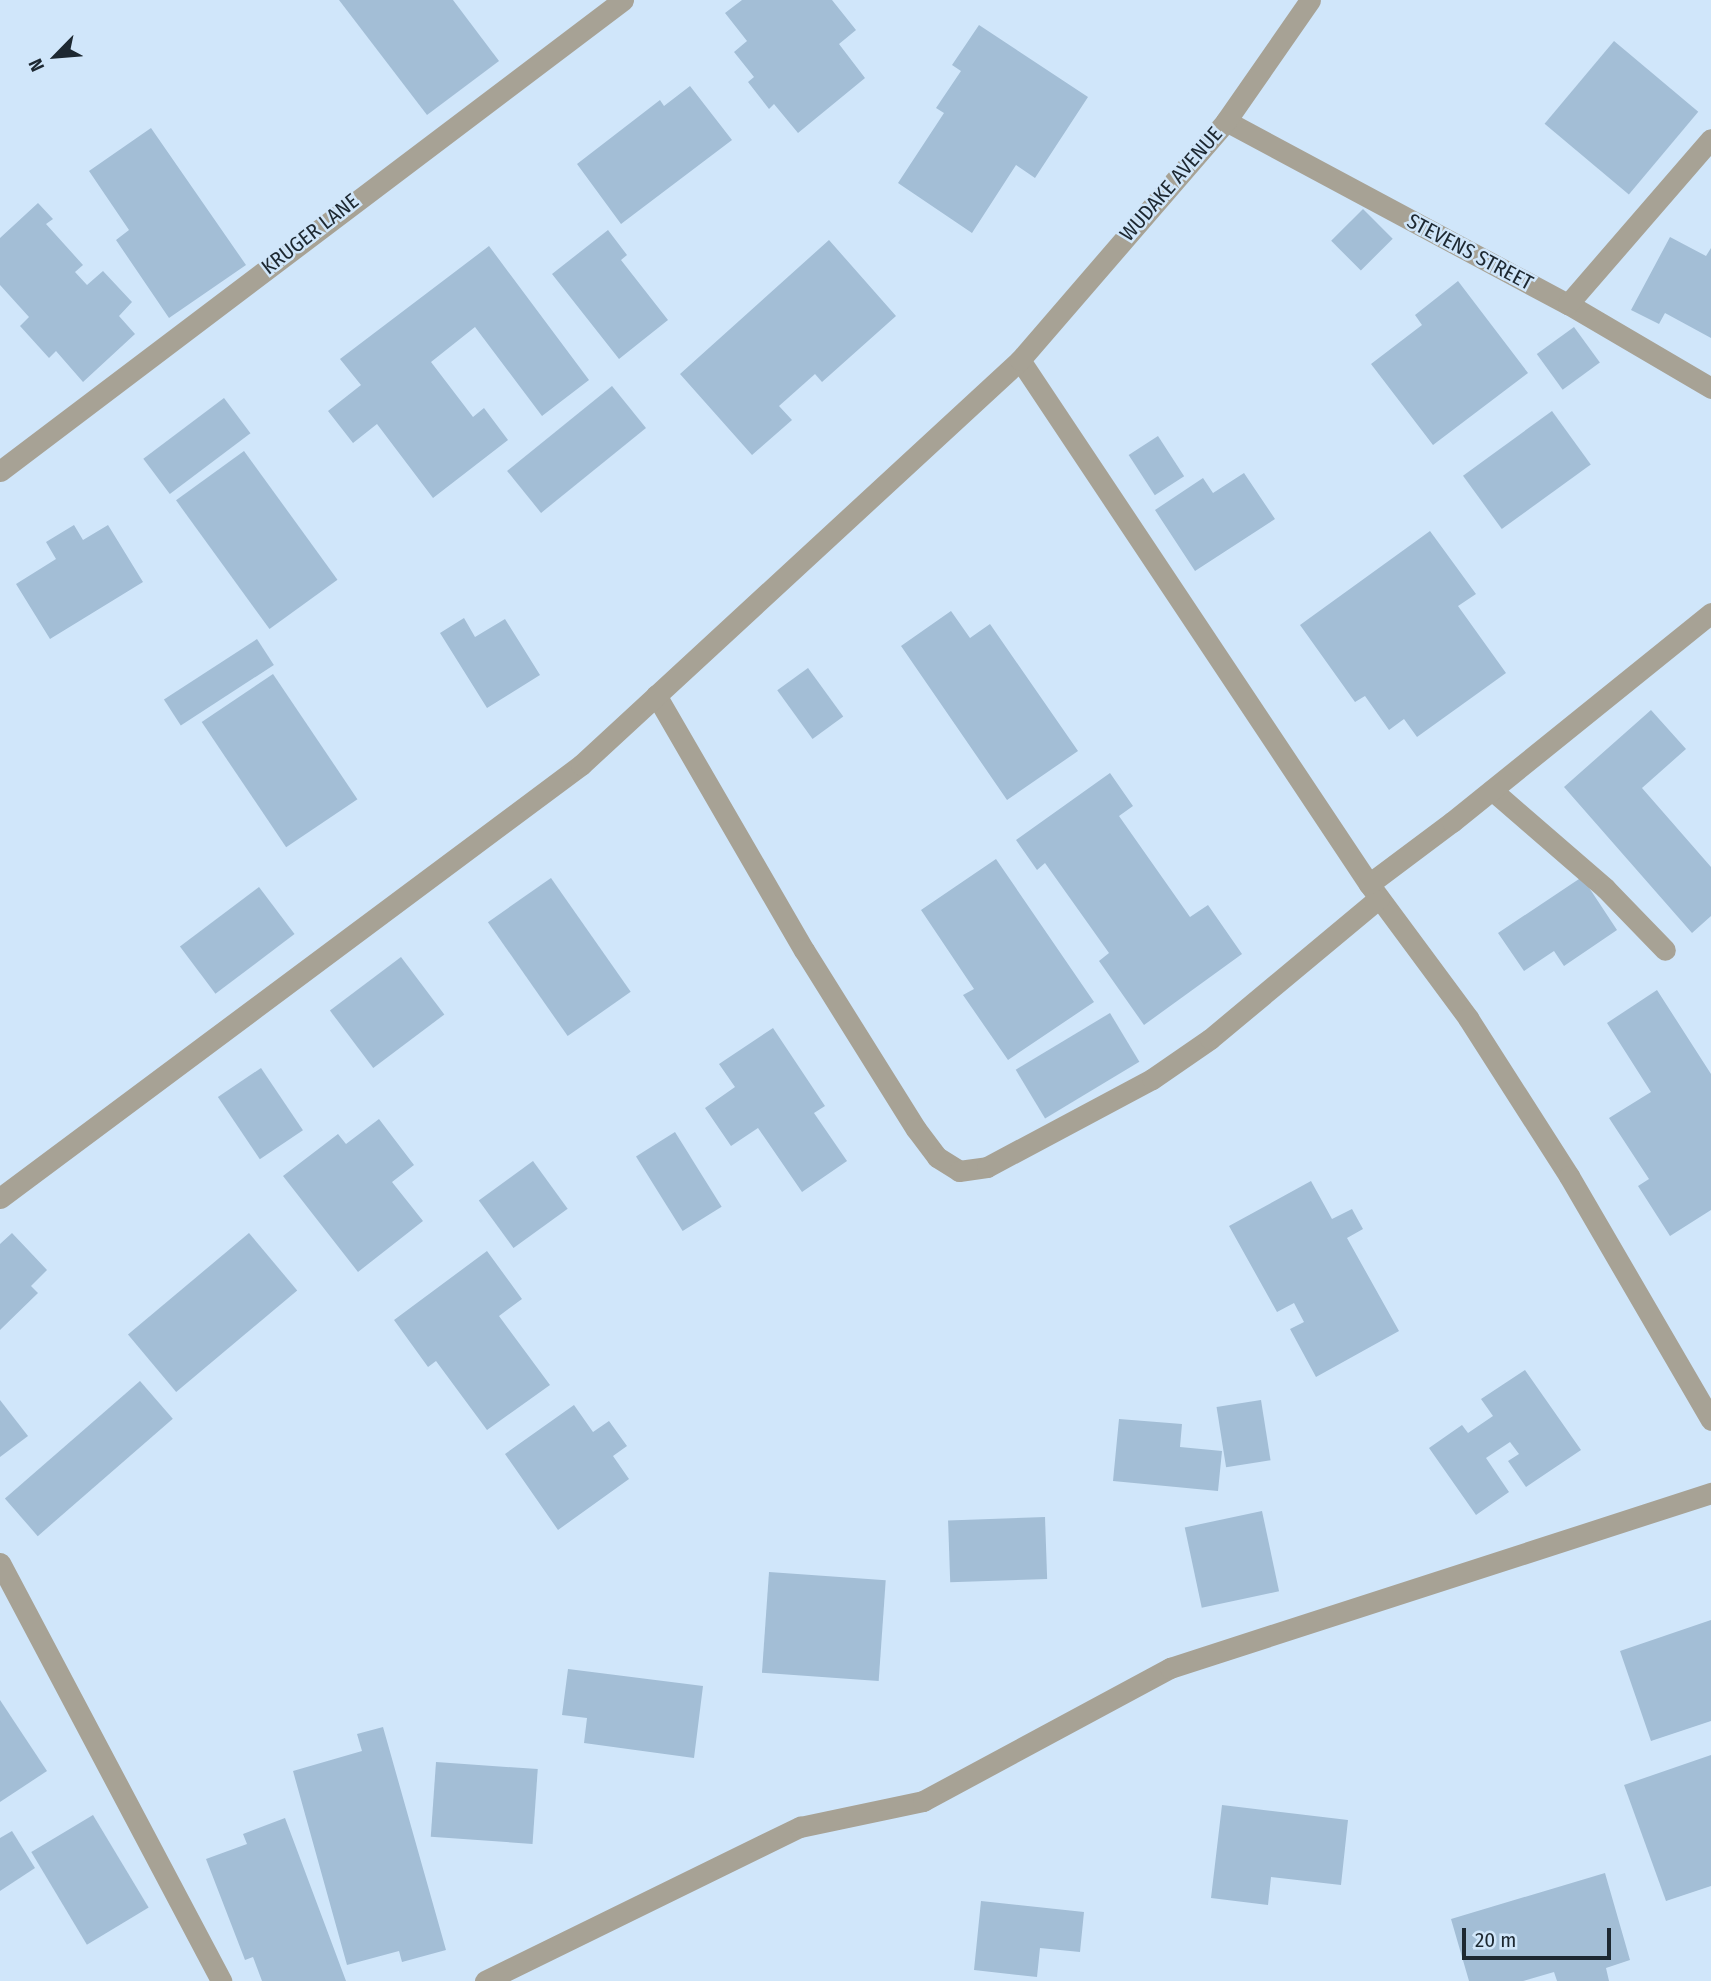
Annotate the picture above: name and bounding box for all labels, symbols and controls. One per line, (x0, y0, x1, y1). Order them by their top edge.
north arrow (21, 21, 91, 91)
text: N (24, 55, 49, 75)
street label: WUDAKE AVENUE (1115, 122, 1227, 246)
street label: KRUGER LANE (257, 188, 363, 280)
street label: STEVENS STREET (1403, 208, 1537, 296)
scale bar (1466, 1914, 1615, 1958)
text: 20 m (1475, 1927, 1516, 1953)

